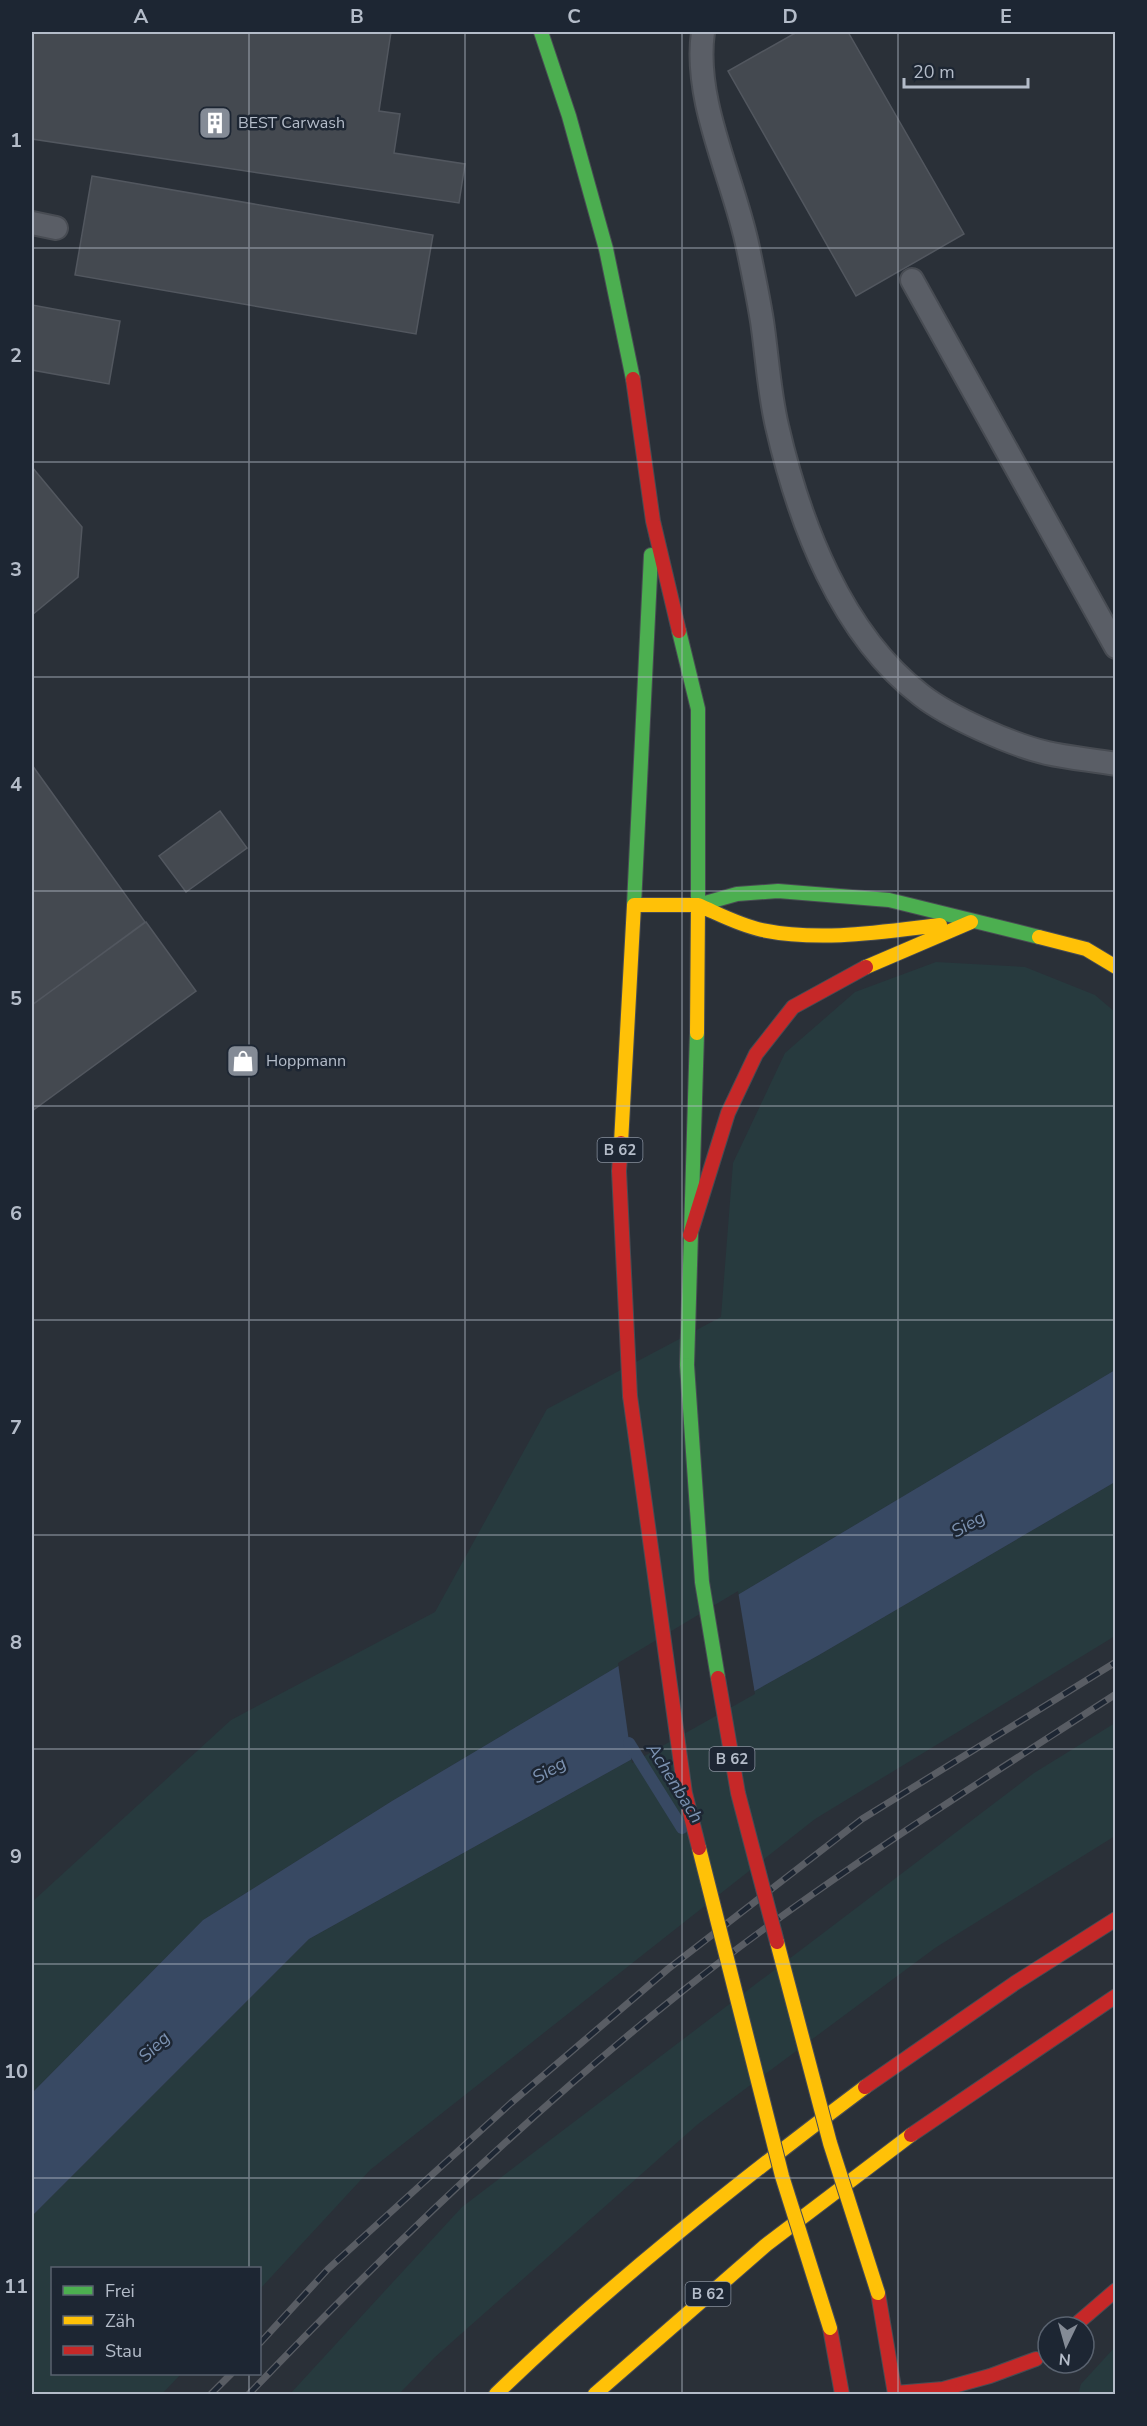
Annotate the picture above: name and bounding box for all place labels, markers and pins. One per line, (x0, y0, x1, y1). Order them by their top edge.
building icon: BEST Carwash (197, 105, 233, 141)
place label: BEST Carwash (238, 112, 345, 134)
shop icon: Hoppmann (225, 1043, 261, 1079)
place label: Hoppmann (266, 1050, 346, 1072)

